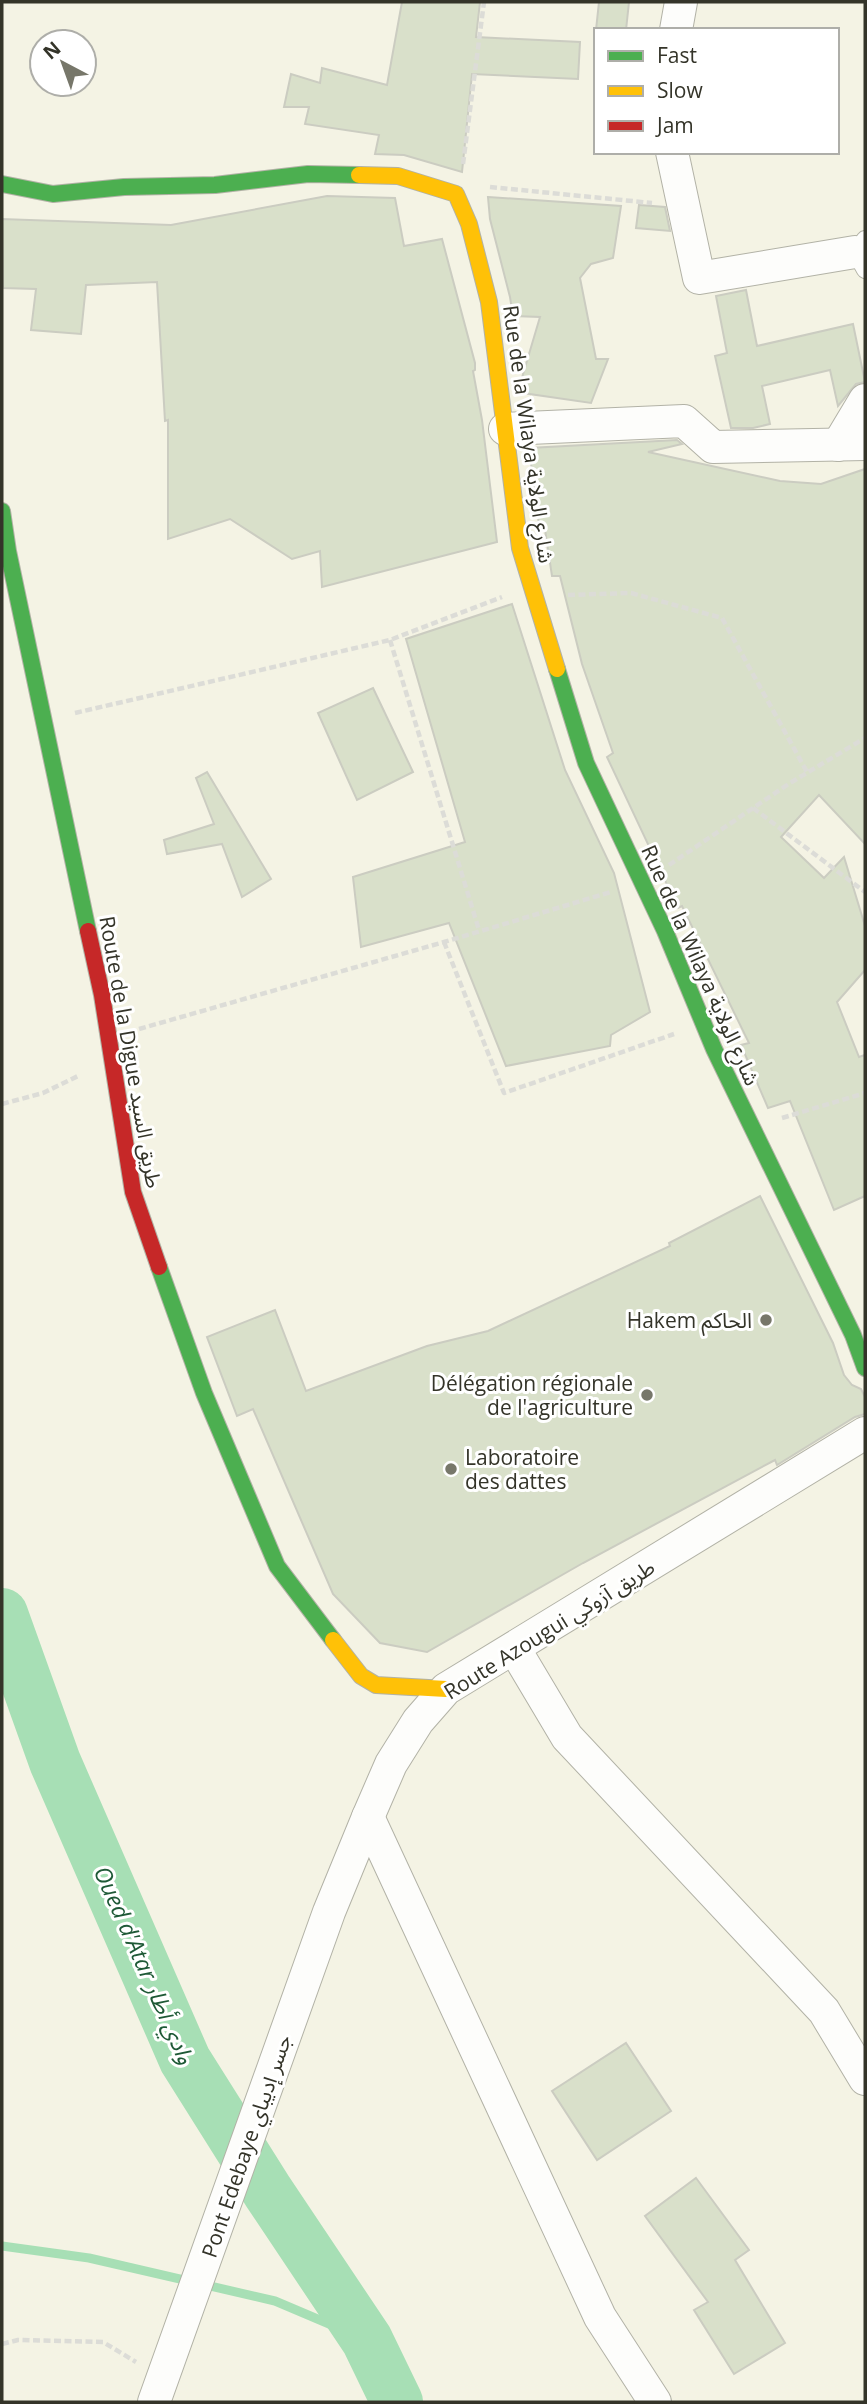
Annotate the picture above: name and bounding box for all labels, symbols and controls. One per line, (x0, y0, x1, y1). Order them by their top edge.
north arrow (28, 28, 98, 98)
legend (594, 28, 839, 154)
text: N (37, 35, 66, 65)
text: Fast (657, 41, 697, 69)
text: Slow (657, 76, 703, 104)
text: Jam (655, 111, 694, 139)
street label: Rue de la Wilaya شارع الولاية (495, 303, 561, 565)
street label: Rue de la Wilaya شارع الولاية (633, 840, 767, 1090)
street label: Route de la Digue طريق السيد (93, 914, 169, 1190)
place label: Hakem الحاكم (627, 1306, 752, 1336)
marker: Hakem الحاكم (758, 1312, 774, 1328)
place label: Délégation régionale de l'agriculture (431, 1369, 633, 1421)
marker: Délégation régionale de l'agriculture (639, 1387, 655, 1403)
place label: Laboratoire des dattes (465, 1443, 579, 1495)
marker: Laboratoire des dattes (443, 1461, 459, 1477)
street label: Route Azougui طريق آزوكي (438, 1553, 661, 1708)
water label: Oued d'Atar وادي أطار (84, 1861, 203, 2070)
street label: Pont Edebaye جسر إديباي (195, 2031, 300, 2262)

